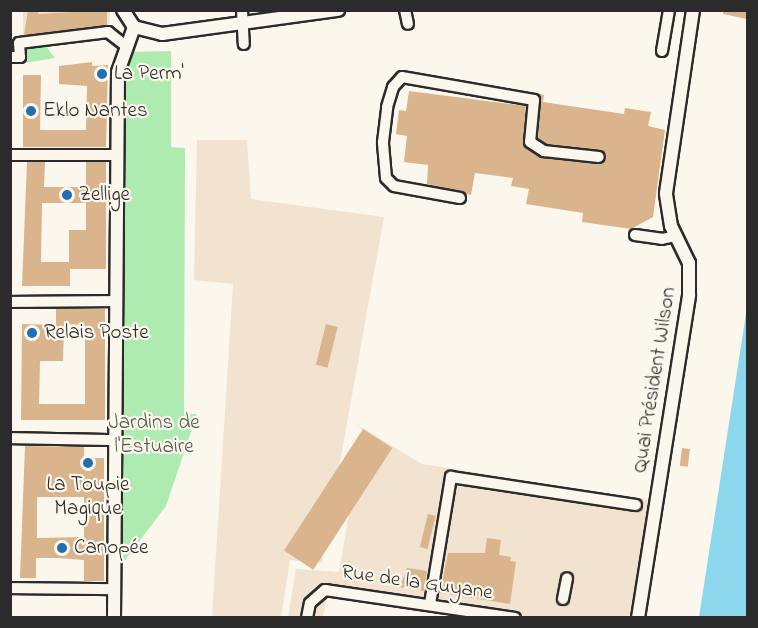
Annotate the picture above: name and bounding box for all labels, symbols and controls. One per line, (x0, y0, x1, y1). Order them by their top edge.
place label: La Perm' (114, 61, 184, 87)
marker: La Perm' (95, 67, 109, 81)
place label: Eklo Nantes (43, 98, 148, 124)
marker: Eklo Nantes (24, 104, 38, 118)
place label: Zellige (79, 182, 130, 208)
marker: Zellige (60, 188, 74, 202)
street label: Quai Président Wilson (628, 285, 682, 475)
place label: Relais Poste (44, 320, 149, 346)
marker: Relais Poste (25, 326, 39, 340)
park label: Jardins de l'Estuaire (108, 410, 200, 460)
marker: La Toupie Magique (81, 456, 95, 470)
place label: La Toupie Magique (46, 472, 130, 522)
place label: Canopée (74, 535, 148, 561)
marker: Canopée (55, 541, 69, 555)
street label: Rue de la Guyane (340, 560, 494, 606)

